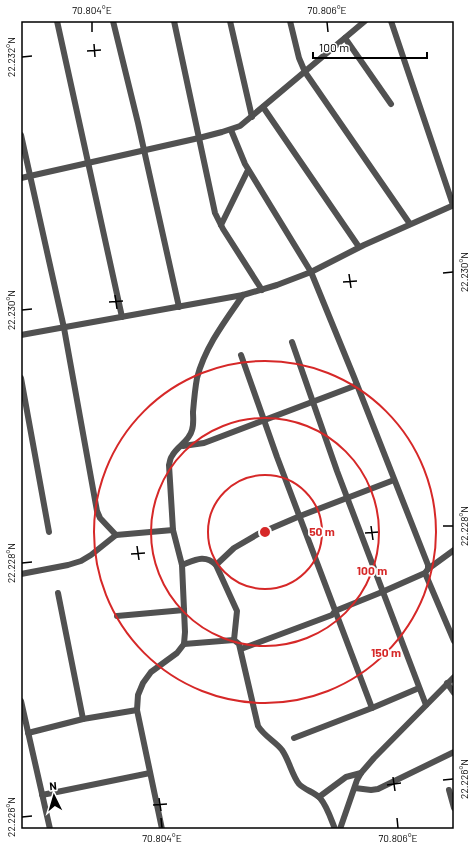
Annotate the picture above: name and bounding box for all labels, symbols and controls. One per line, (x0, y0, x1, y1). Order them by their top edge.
text: 70.804°E (72, 4, 112, 16)
text: 70.806°E (307, 4, 347, 16)
scale bar (313, 34, 427, 60)
text: 22.232°N (5, 37, 17, 77)
text: 100 m (319, 40, 349, 54)
text: 22.230°N (458, 252, 470, 292)
text: 22.230°N (5, 290, 17, 330)
text: 22.228°N (458, 506, 470, 546)
text: 50 m (309, 524, 335, 538)
centre of rings (258, 525, 272, 539)
text: 22.228°N (5, 543, 17, 583)
text: 100 m (357, 563, 387, 577)
text: 150 m (371, 645, 401, 659)
text: 22.226°N (458, 759, 470, 799)
north arrow (34, 776, 74, 816)
text: N (49, 779, 57, 792)
text: 22.226°N (5, 797, 17, 837)
text: 70.804°E (142, 832, 182, 844)
text: 70.806°E (378, 832, 418, 844)

